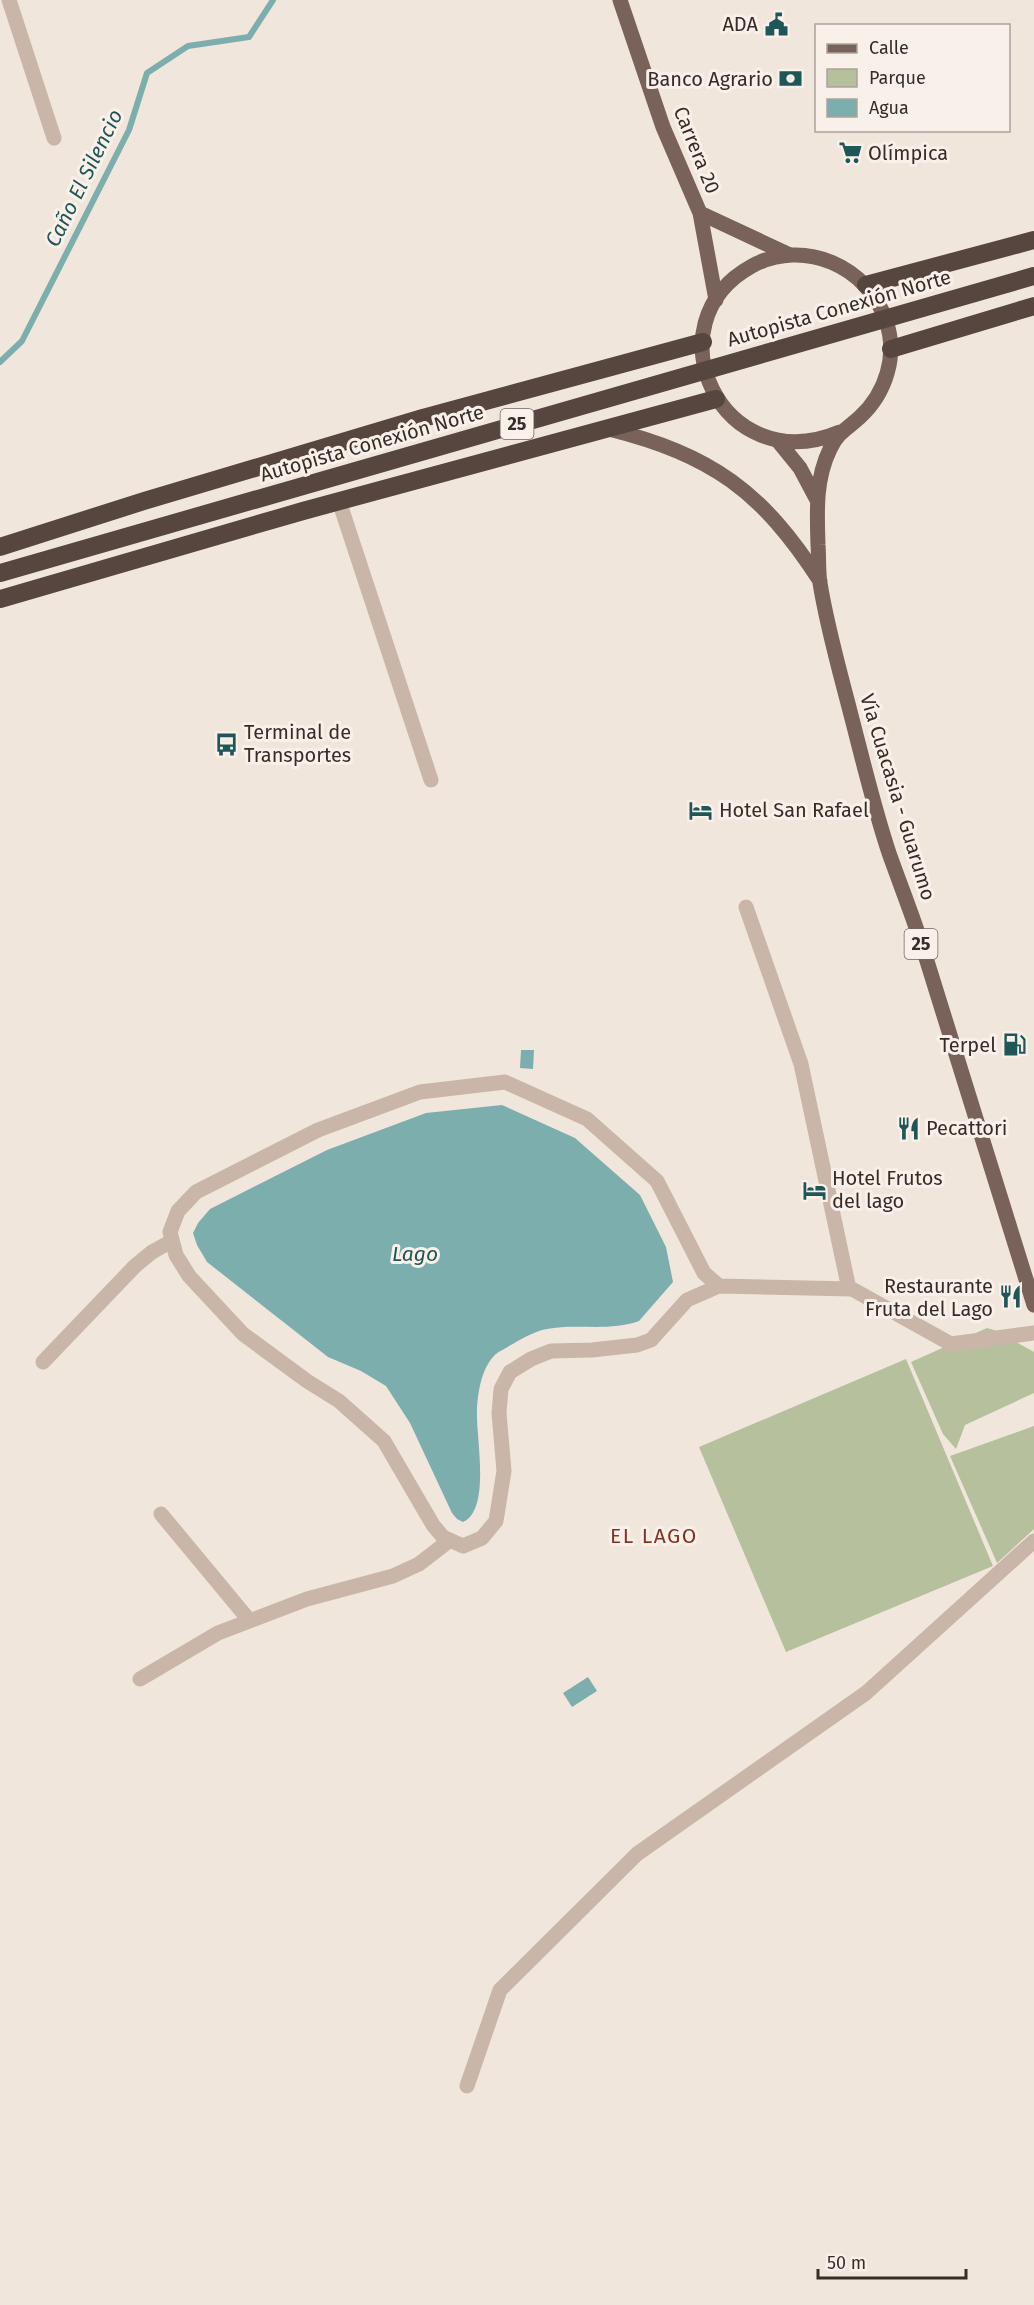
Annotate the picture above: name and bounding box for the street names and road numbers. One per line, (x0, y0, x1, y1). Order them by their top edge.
street label: Carrera 20 (669, 103, 725, 197)
street label: Autopista Conexión Norte (724, 265, 954, 351)
street label: Autopista Conexión Norte (257, 400, 487, 486)
road number: 25 (500, 409, 534, 439)
street label: Vía Cuacasia - Guarumo (855, 691, 941, 903)
road number: 25 (904, 929, 938, 959)

